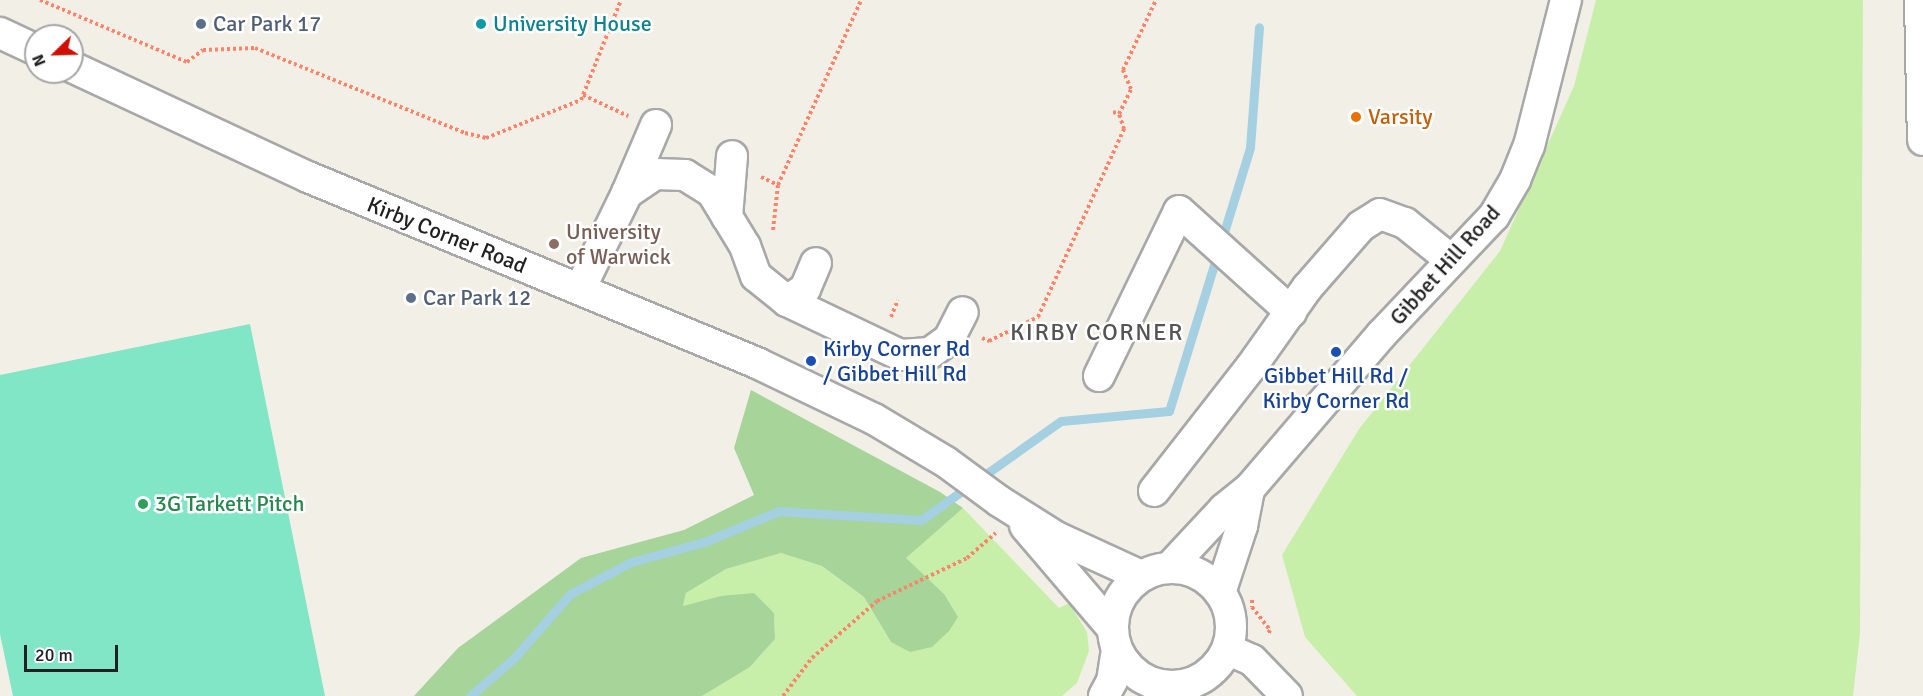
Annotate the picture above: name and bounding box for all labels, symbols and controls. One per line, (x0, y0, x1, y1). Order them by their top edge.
place label: Car Park 17 (213, 11, 321, 37)
place label: University House (493, 11, 652, 37)
marker: Car Park 17 (194, 17, 208, 31)
marker: University House (474, 17, 488, 31)
north arrow (24, 24, 84, 84)
text: N (28, 51, 51, 69)
place label: Varsity (1368, 104, 1433, 130)
marker: Varsity (1349, 110, 1363, 124)
street label: Kirby Corner Road (363, 191, 531, 279)
street label: Gibbet Hill Road (1384, 200, 1506, 330)
place label: University of Warwick (566, 218, 671, 270)
marker: University of Warwick (547, 237, 561, 251)
place label: Car Park 12 (423, 285, 531, 311)
marker: Car Park 12 (404, 291, 418, 305)
district label: KIRBY CORNER (1010, 319, 1184, 347)
place label: Kirby Corner Rd / Gibbet Hill Rd (823, 335, 970, 386)
marker: Gibbet Hill Rd / Kirby Corner Rd (1329, 345, 1343, 359)
marker: Kirby Corner Rd / Gibbet Hill Rd (804, 354, 818, 368)
place label: Gibbet Hill Rd / Kirby Corner Rd (1262, 362, 1410, 414)
place label: 3G Tarkett Pitch (155, 491, 304, 517)
marker: 3G Tarkett Pitch (136, 497, 150, 511)
scale bar (27, 633, 122, 671)
text: 20 m (35, 644, 73, 666)

